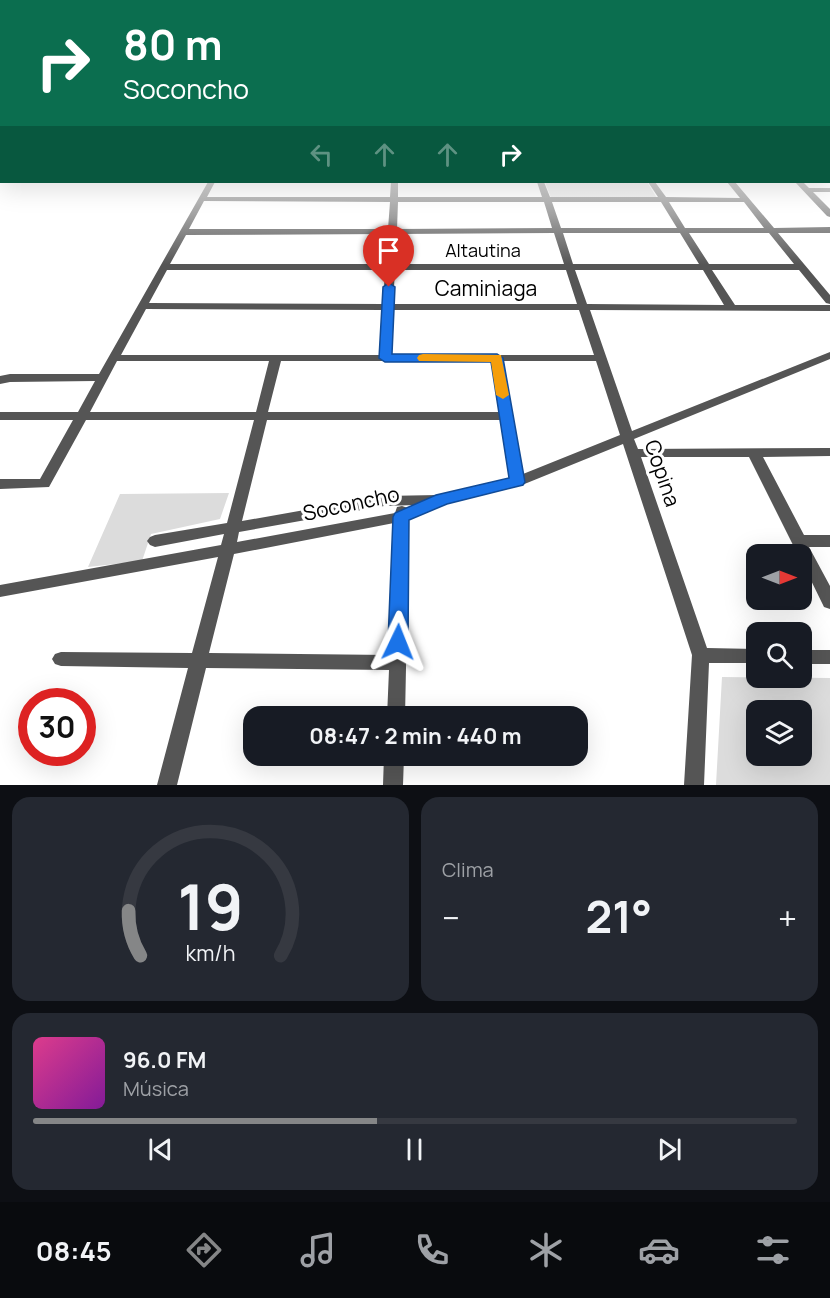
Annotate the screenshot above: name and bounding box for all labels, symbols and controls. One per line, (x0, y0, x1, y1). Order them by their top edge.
text: 80 m (123, 15, 223, 73)
icon: right (24, 24, 102, 102)
text: Soconcho (123, 70, 249, 107)
icon: left (305, 138, 338, 171)
icon: ahead (368, 138, 401, 171)
icon: ahead (431, 138, 464, 171)
icon: right (494, 138, 527, 171)
pin (363, 225, 414, 287)
icon: arrive (372, 234, 405, 267)
street label: Altautina (445, 238, 521, 262)
street label: Caminiaga (435, 274, 537, 302)
street label: Copina (639, 436, 687, 510)
street label: Soconcho (300, 479, 402, 527)
north arrow (746, 544, 812, 610)
map controls (746, 544, 812, 766)
position arrow (366, 610, 430, 674)
button: search (746, 622, 812, 688)
speed limit sign: 30 (18, 688, 96, 766)
button: layers (746, 700, 812, 766)
text: 08:47 · 2 min · 440 m (309, 721, 522, 751)
text: Clima (442, 856, 494, 883)
text: 19 (177, 863, 244, 949)
text: 21° (586, 885, 652, 947)
text: − (442, 895, 460, 940)
text: + (778, 895, 797, 940)
text: km/h (186, 938, 235, 967)
text: 96.0 FM (123, 1045, 206, 1075)
text: Música (123, 1075, 189, 1102)
icon: previous (144, 1133, 177, 1166)
icon: pause (398, 1133, 431, 1166)
icon: next (653, 1133, 686, 1166)
icon: directions (183, 1229, 225, 1271)
icon: music (297, 1229, 339, 1271)
icon: phone (411, 1229, 453, 1271)
icon: climate (525, 1229, 567, 1271)
icon: car (638, 1229, 680, 1271)
icon: filters (752, 1229, 794, 1271)
text: 08:45 (36, 1232, 112, 1269)

